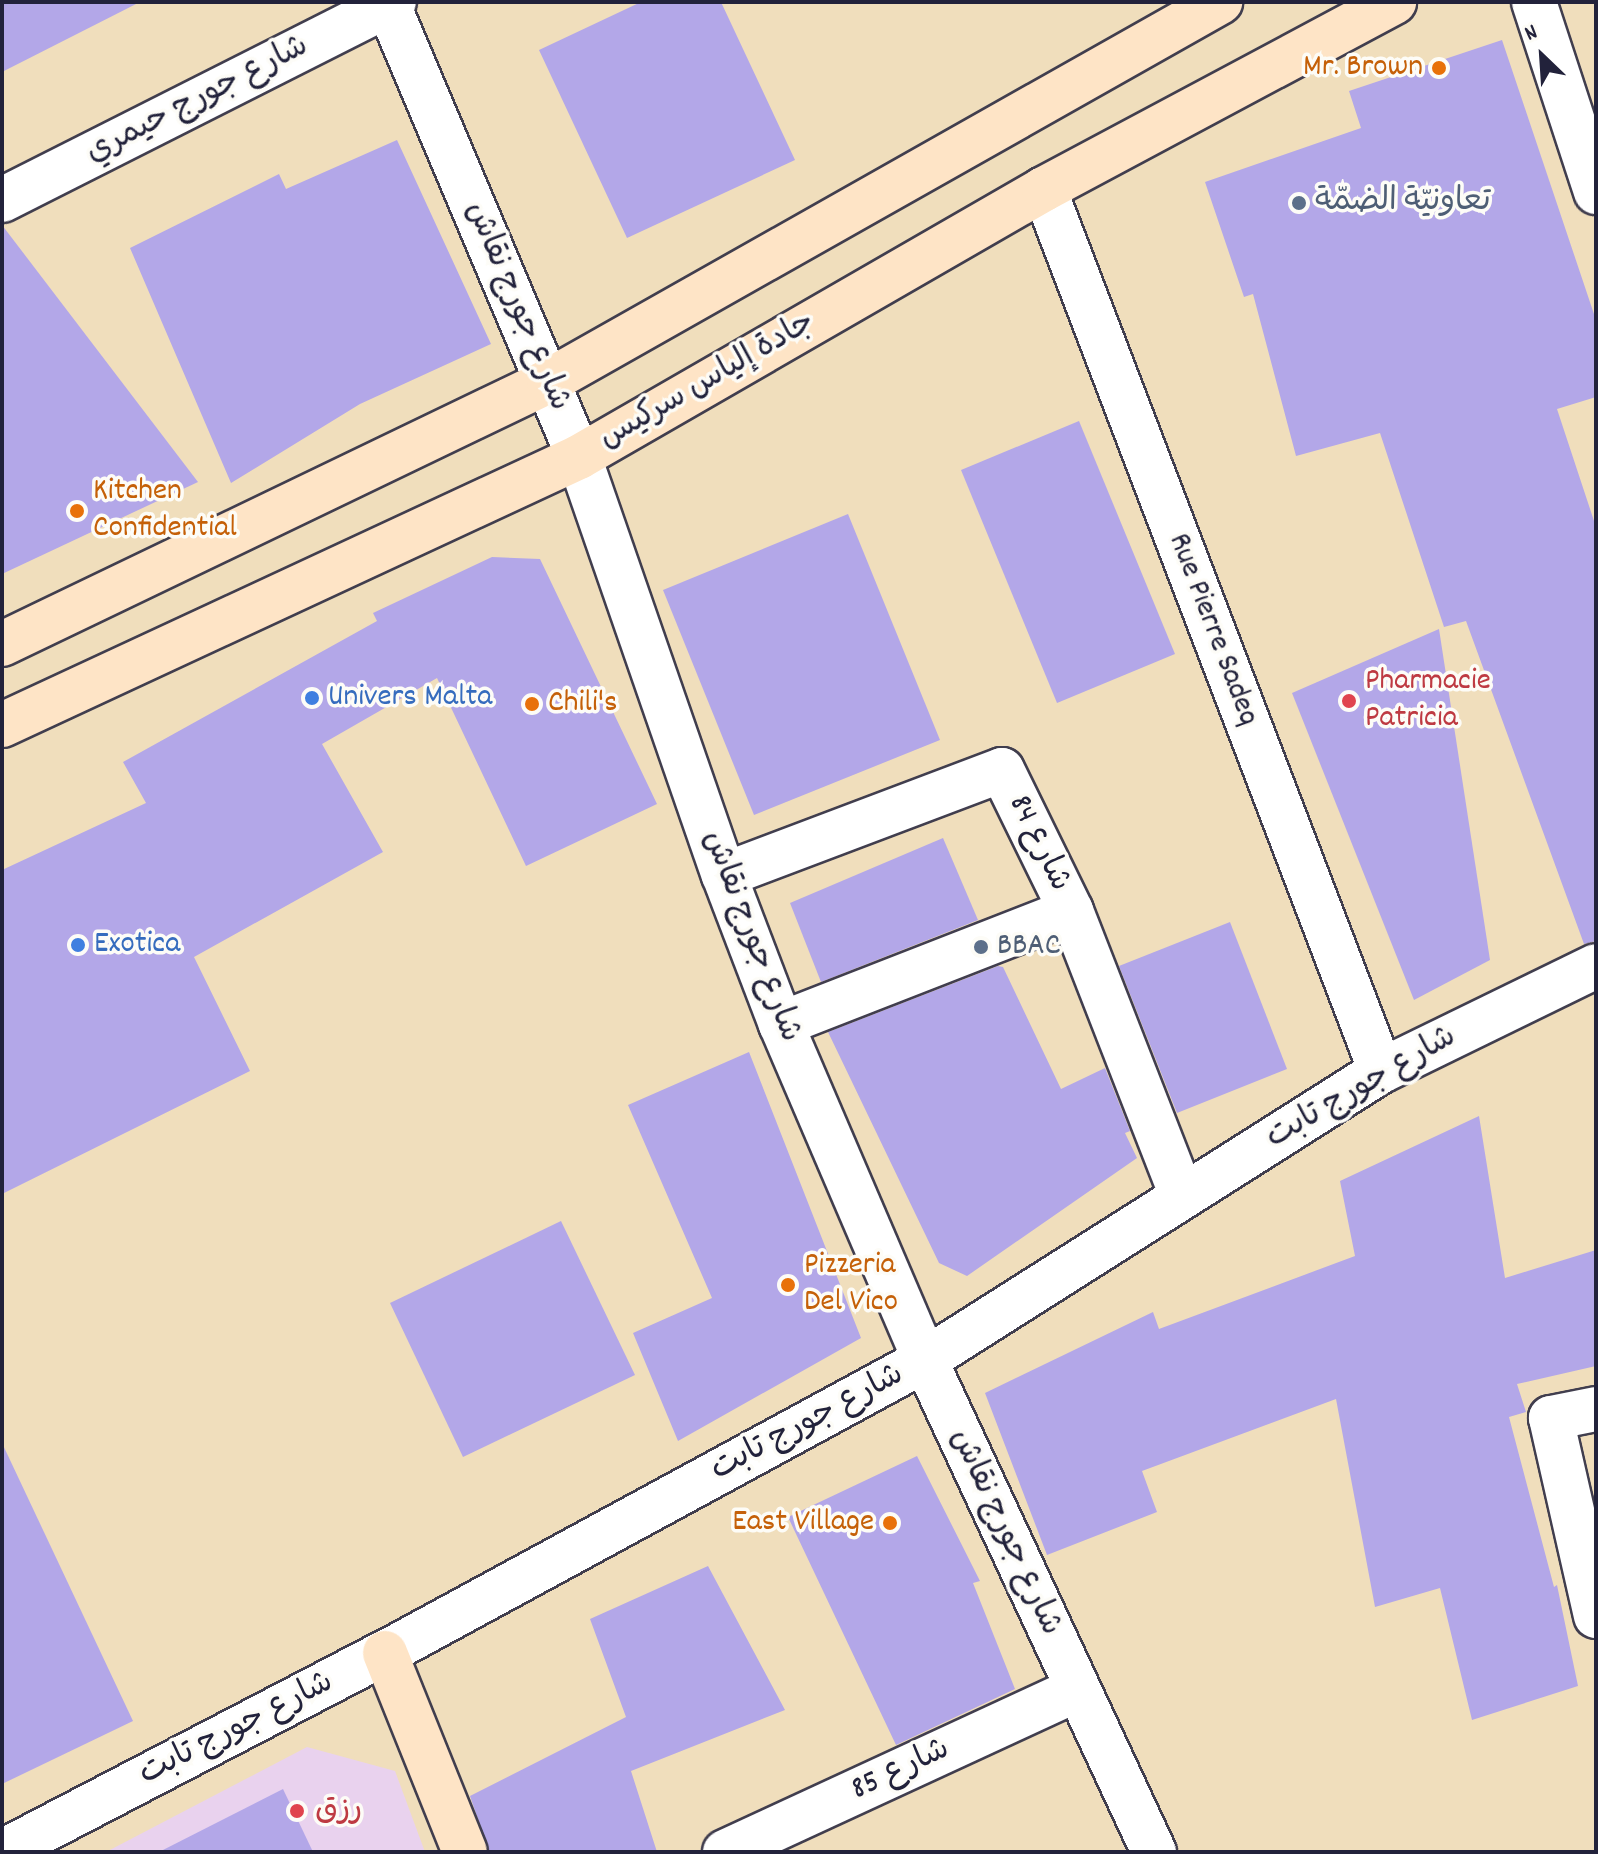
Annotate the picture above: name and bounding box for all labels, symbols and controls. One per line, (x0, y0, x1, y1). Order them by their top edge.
north arrow (1502, 16, 1582, 96)
text: N (1520, 17, 1543, 50)
street label: شارع جورج حيمري (80, 28, 316, 174)
place label: Mr. Brown (1303, 49, 1423, 87)
marker: Mr. Brown (1430, 59, 1448, 77)
place label: تعاونيّة الضمّة (1315, 184, 1491, 222)
marker: تعاونيّة الضمّة (1290, 194, 1308, 212)
street label: شارع جورج نقاش (455, 197, 577, 417)
street label: جادة إلياس سركيس (593, 305, 823, 459)
place label: Kitchen Confidential (93, 474, 237, 549)
marker: Kitchen Confidential (68, 502, 86, 520)
street label: Rue Pierre Sadeq (1158, 528, 1266, 732)
place label: Pharmacie Patricia (1365, 664, 1491, 739)
place label: Univers Malta (328, 679, 492, 717)
place label: Chili's (548, 685, 618, 723)
marker: Univers Malta (303, 689, 321, 707)
marker: Pharmacie Patricia (1340, 692, 1358, 710)
marker: Chili's (523, 695, 541, 713)
street label: شارع 84 (998, 789, 1078, 899)
street label: شارع جورج نقاش (692, 826, 808, 1048)
place label: Exotica (94, 926, 180, 964)
place label: BBAC (997, 928, 1061, 966)
marker: Exotica (69, 936, 87, 954)
marker: BBAC (972, 938, 990, 956)
street label: شارع جورج تابت (1260, 1019, 1464, 1159)
place label: Pizzeria Del Vico (804, 1248, 898, 1323)
marker: Pizzeria Del Vico (779, 1276, 797, 1294)
street label: شارع جورج تابت (705, 1357, 911, 1491)
street label: شارع جورج نقاش (939, 1424, 1069, 1642)
place label: East Village (732, 1504, 874, 1542)
marker: East Village (881, 1514, 899, 1532)
street label: شارع جورج تابت (133, 1665, 341, 1795)
street label: شارع 85 (846, 1732, 956, 1810)
place label: رزق (315, 1792, 363, 1830)
marker: رزق (286, 1800, 308, 1822)

